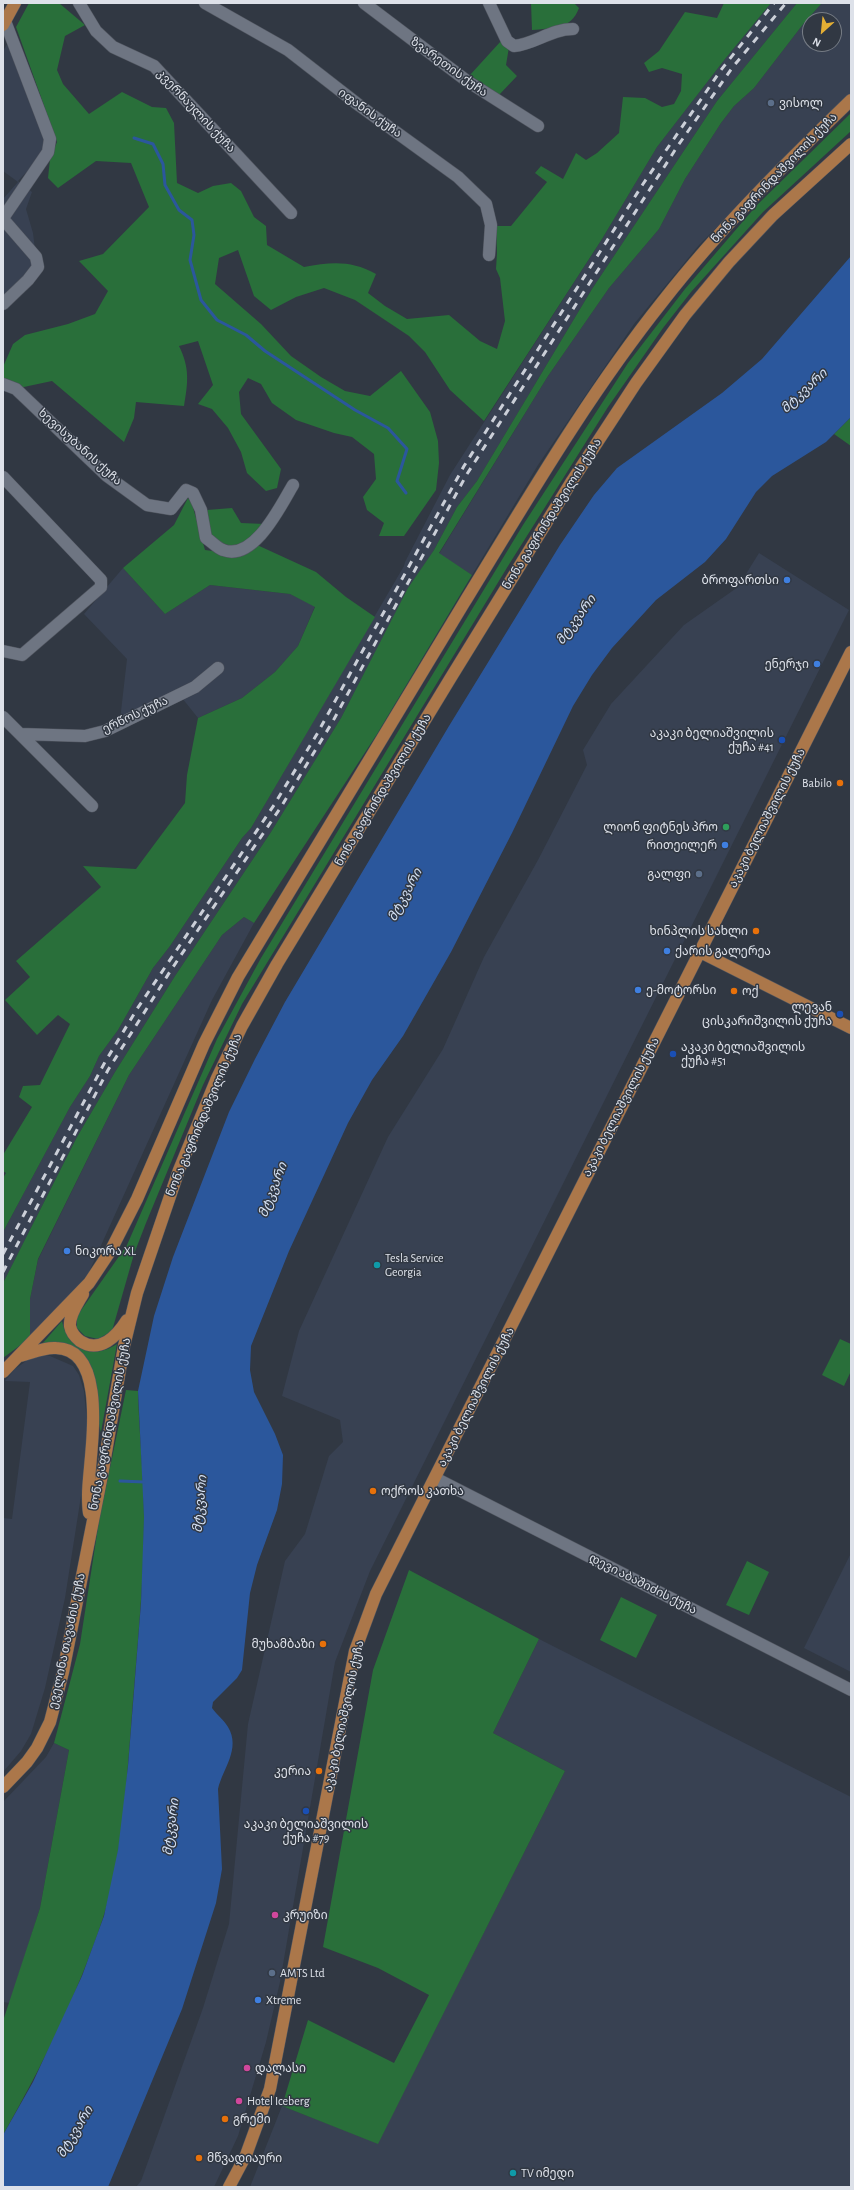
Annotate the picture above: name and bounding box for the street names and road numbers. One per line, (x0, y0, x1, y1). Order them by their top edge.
street label: ზვარეთის ქუჩა (408, 34, 490, 100)
street label: კვერნაულის ქუჩა (154, 66, 238, 156)
street label: იფანის ქუჩა (335, 85, 405, 141)
street label: ნონა გაფრინდაშვილის ქუჩა (708, 110, 840, 246)
street label: ხევისუბანის ქუჩა (35, 406, 125, 488)
street label: ნონა გაფრინდაშვილის ქუჩა (499, 436, 605, 592)
street label: ერწოს ქუჩა (100, 694, 170, 736)
street label: ნონა გაფრინდაშვილის ქუჩა (332, 711, 434, 869)
street label: აკაკი ბელიაშვილის ქუჩა (726, 746, 808, 890)
street label: ნონა გაფრინდაშვილის ქუჩა (163, 1031, 245, 1199)
street label: აკაკი ბელიაშვილის ქუჩა (580, 1035, 662, 1179)
street label: აკაკი ბელიაშვილის ქუჩა (435, 1325, 517, 1469)
street label: ნონა გაფრინდაშვილის ქუჩა (86, 1337, 134, 1511)
street label: დევი აბაშიძის ქუჩა (587, 1551, 699, 1617)
street label: ეველინა თავაძის ქუჩა (46, 1572, 88, 1710)
street label: აკაკი ბელიაშვილის ქუჩა (321, 1639, 367, 1793)

